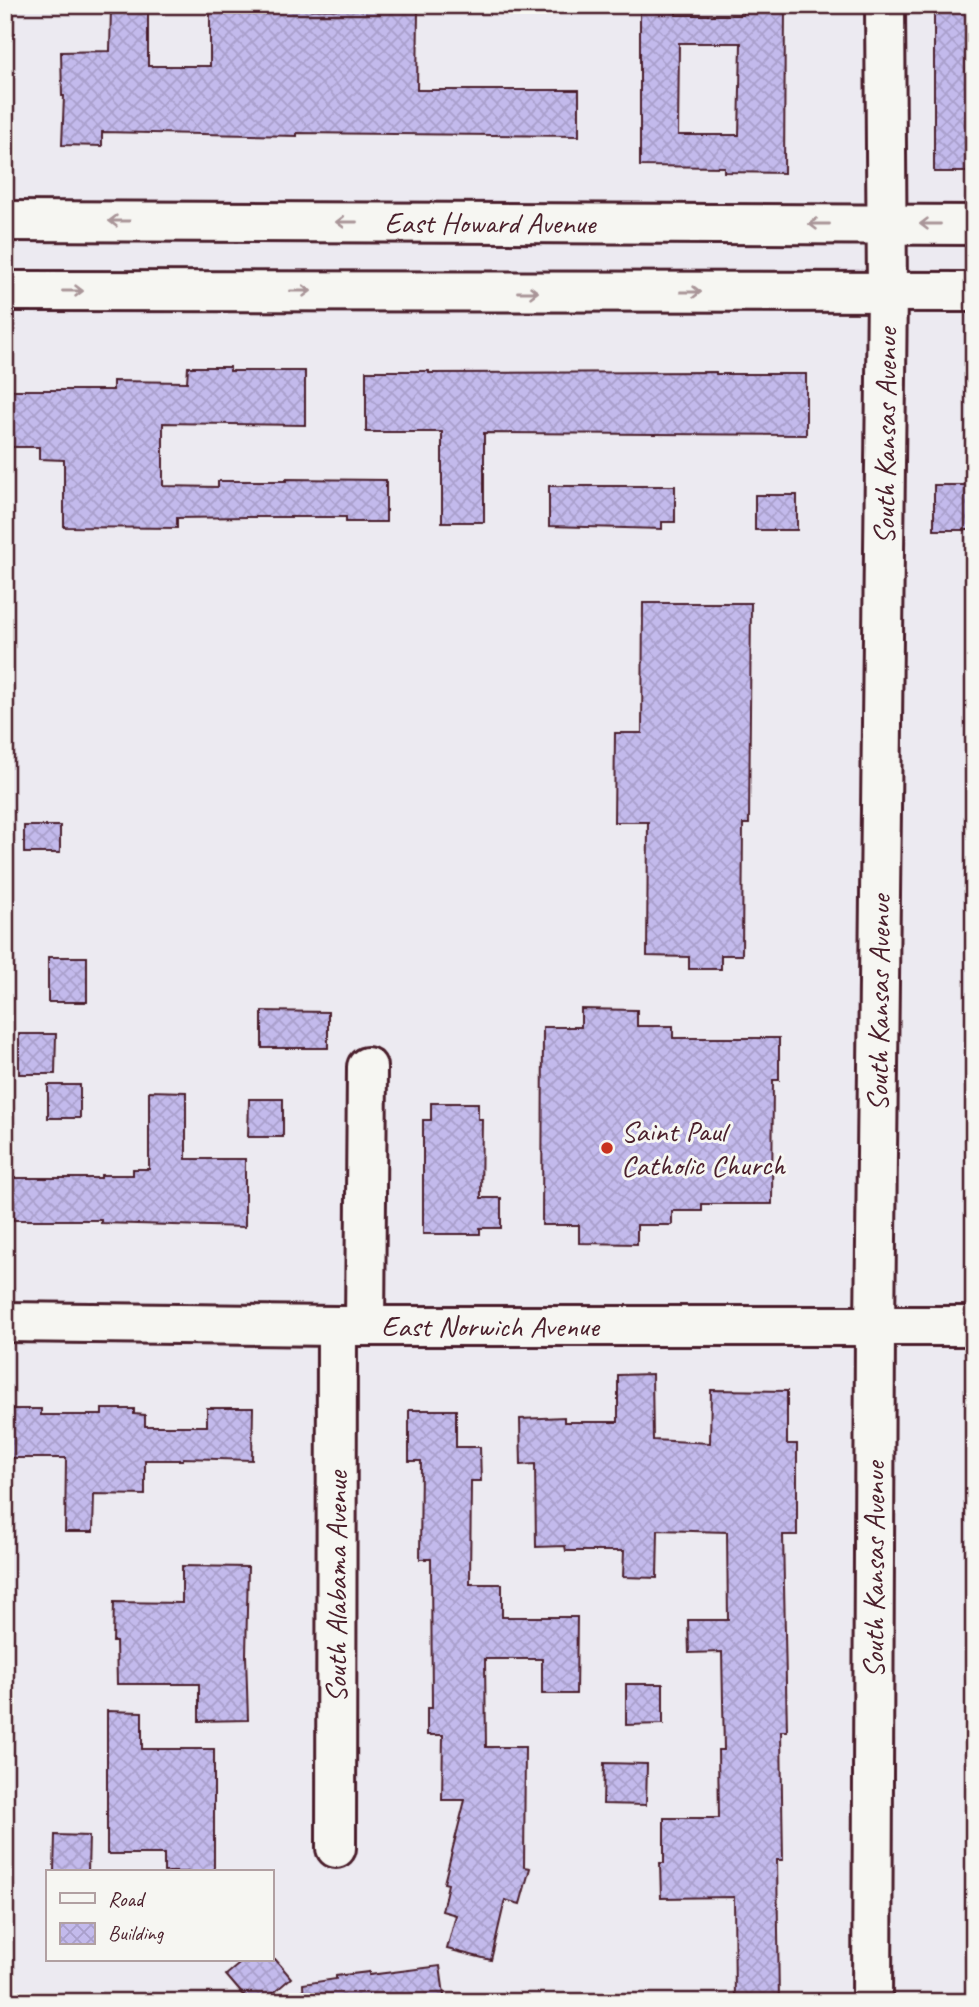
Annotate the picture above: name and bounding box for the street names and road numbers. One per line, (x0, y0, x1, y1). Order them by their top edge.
street label: East Howard Avenue (385, 204, 598, 242)
street label: South Kansas Avenue (865, 325, 906, 545)
street label: South Kansas Avenue (858, 892, 899, 1111)
street label: East Norwich Avenue (381, 1307, 601, 1345)
street label: South Kansas Avenue (854, 1459, 893, 1678)
street label: South Alabama Avenue (317, 1469, 356, 1703)

